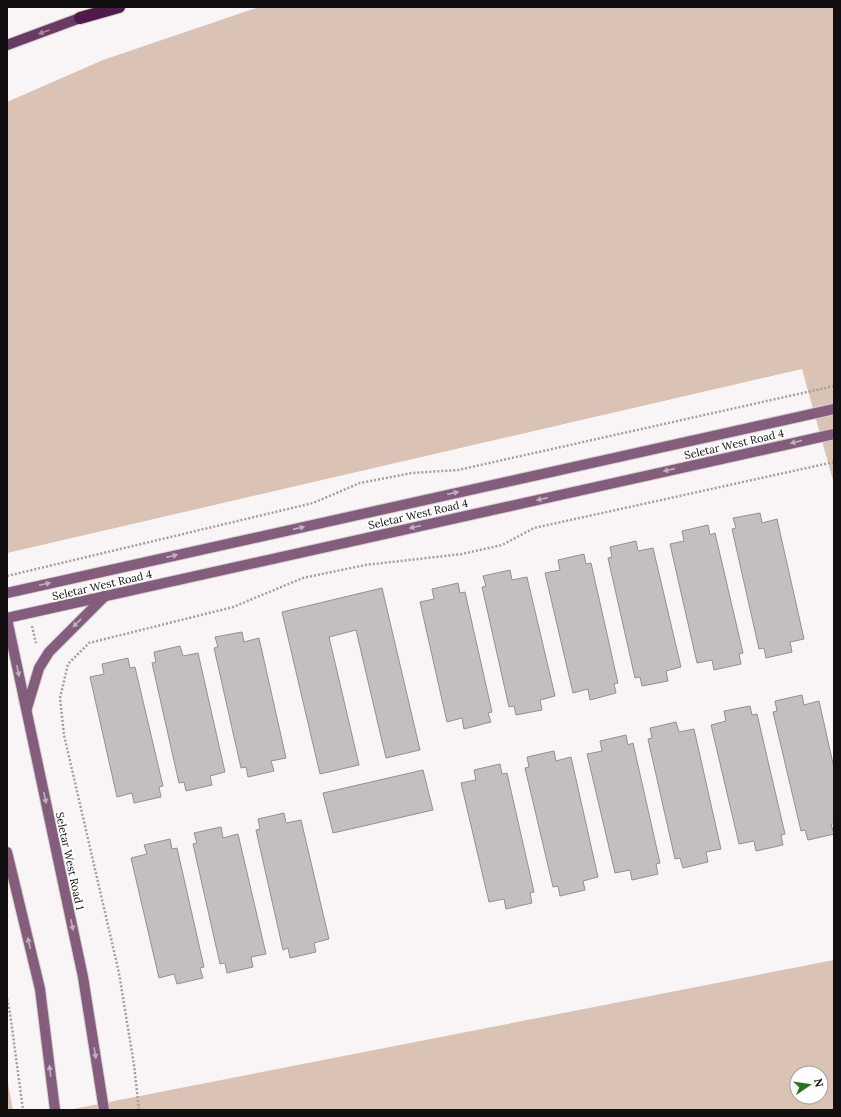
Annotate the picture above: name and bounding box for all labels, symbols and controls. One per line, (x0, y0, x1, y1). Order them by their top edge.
one-way arrow (37, 29, 49, 35)
street label: Seletar West Road 4 (683, 426, 785, 462)
one-way arrow (790, 440, 802, 446)
one-way arrow (663, 468, 675, 474)
one-way arrow (447, 490, 459, 496)
street label: Seletar West Road 4 (367, 496, 469, 532)
one-way arrow (536, 496, 548, 502)
one-way arrow (293, 524, 305, 530)
one-way arrow (409, 524, 421, 530)
one-way arrow (166, 552, 178, 558)
street label: Seletar West Road 4 (51, 567, 153, 603)
one-way arrow (39, 581, 51, 587)
one-way arrow (72, 618, 82, 628)
one-way arrow (15, 665, 21, 677)
one-way arrow (42, 792, 48, 804)
street label: Seletar West Road 1 (53, 811, 87, 911)
one-way arrow (69, 919, 75, 932)
one-way arrow (26, 937, 32, 949)
one-way arrow (92, 1047, 98, 1059)
one-way arrow (47, 1065, 53, 1077)
north arrow (789, 1065, 829, 1105)
text: N (811, 1077, 827, 1089)

